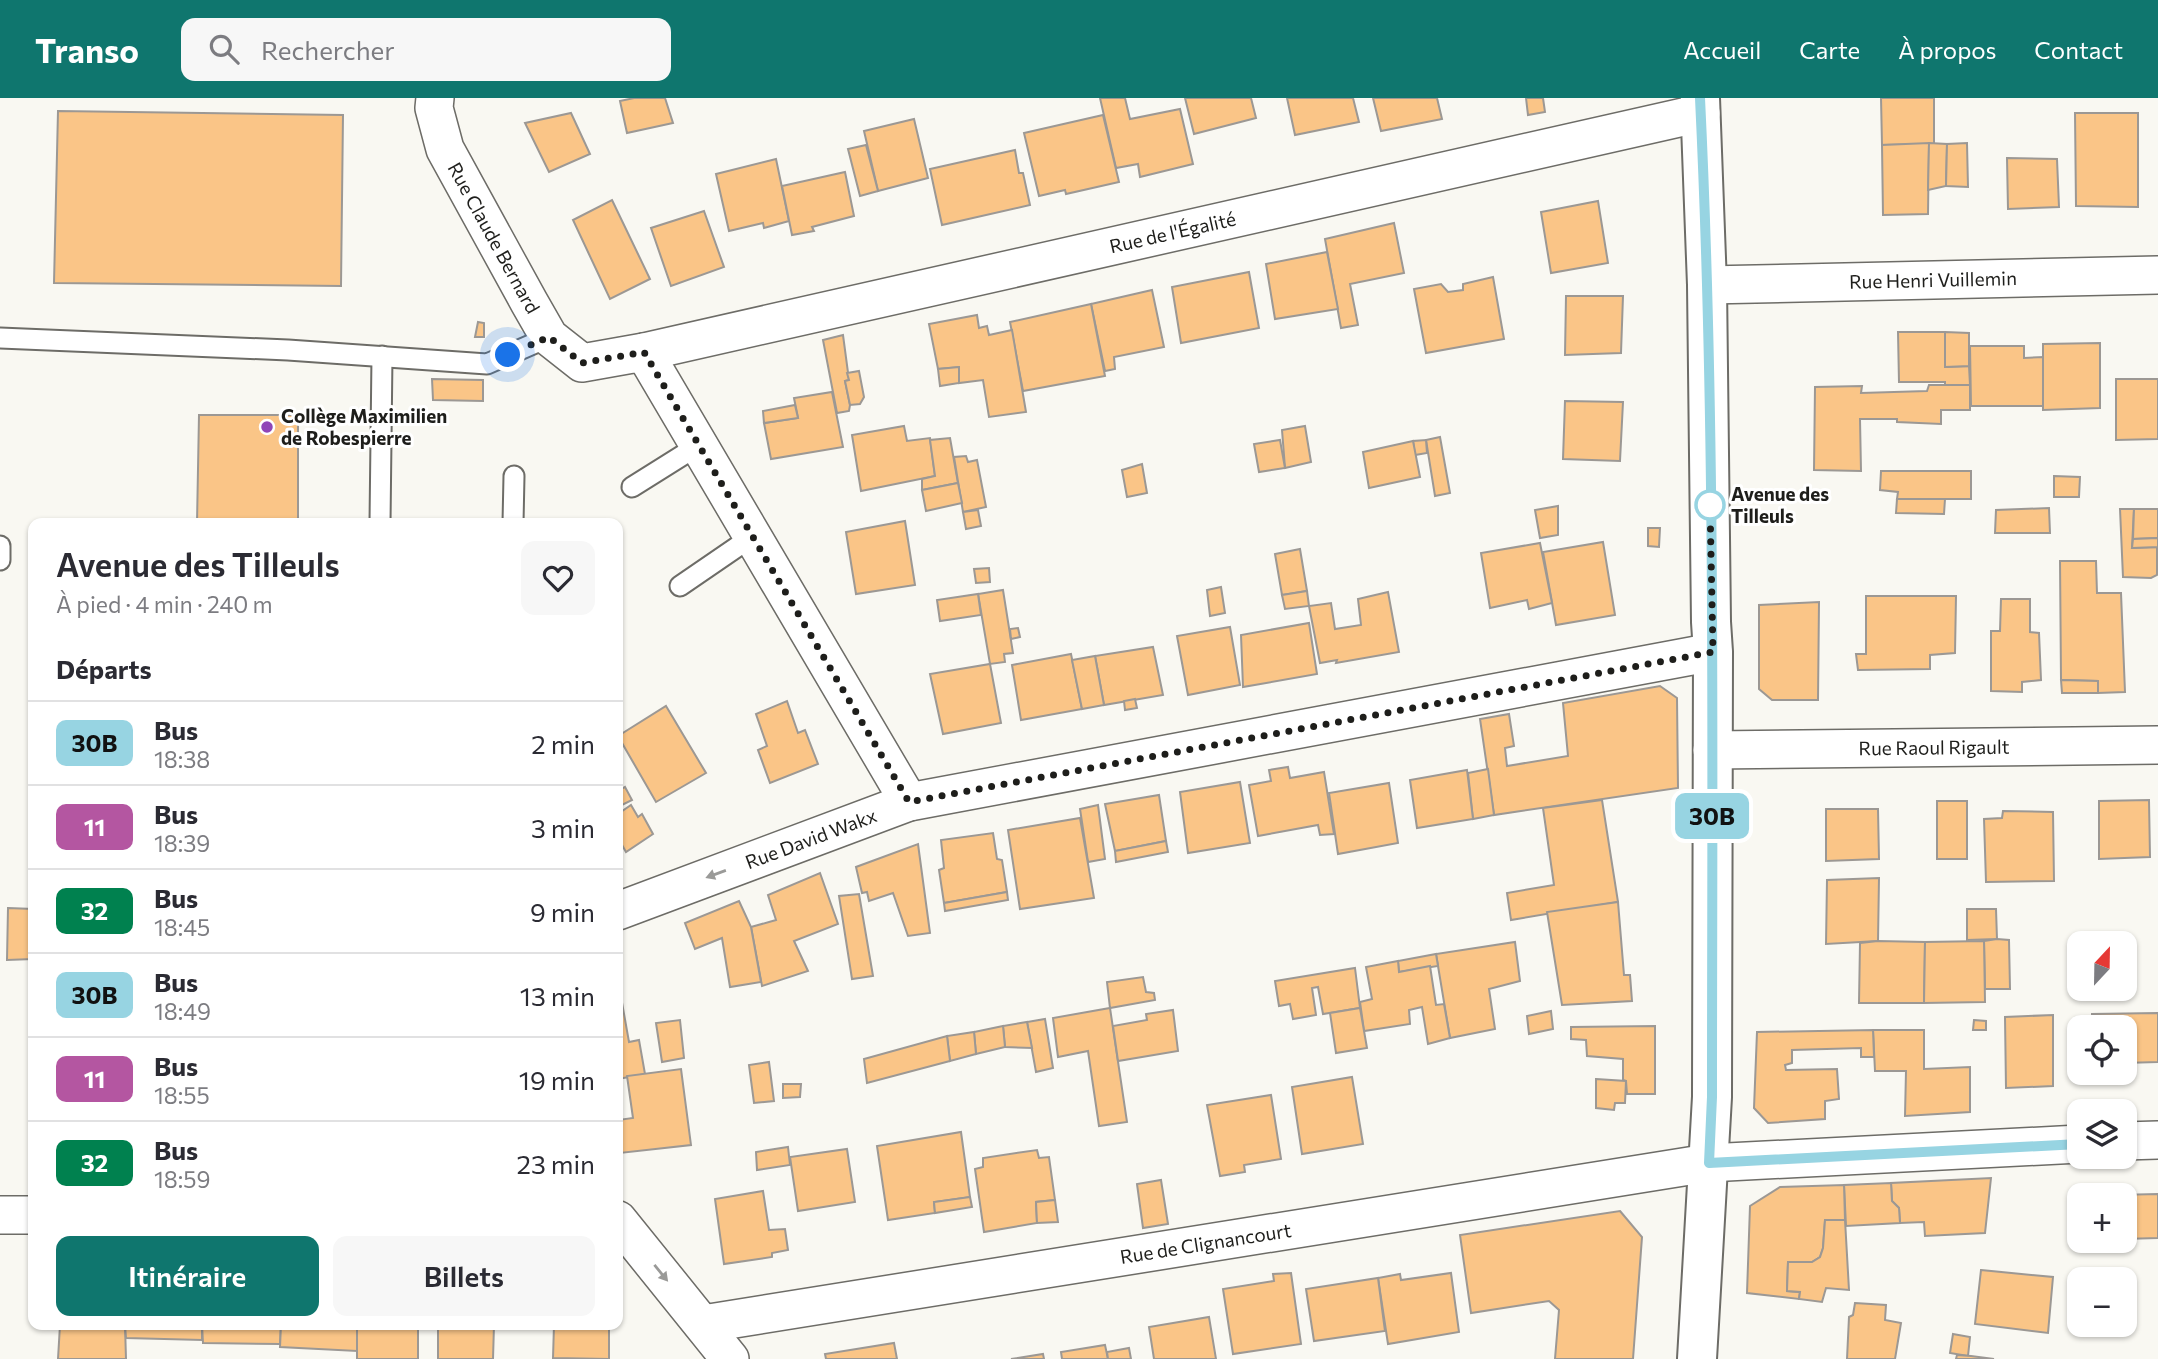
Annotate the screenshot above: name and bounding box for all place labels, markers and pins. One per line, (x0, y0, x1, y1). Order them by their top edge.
place label: Collège Maximilien de Robespierre (281, 404, 447, 449)
marker: Collège Maximilien de Robespierre (259, 419, 275, 435)
place label: Avenue des Tilleuls (1731, 482, 1829, 527)
marker: Avenue des Tilleuls (1695, 490, 1725, 520)

